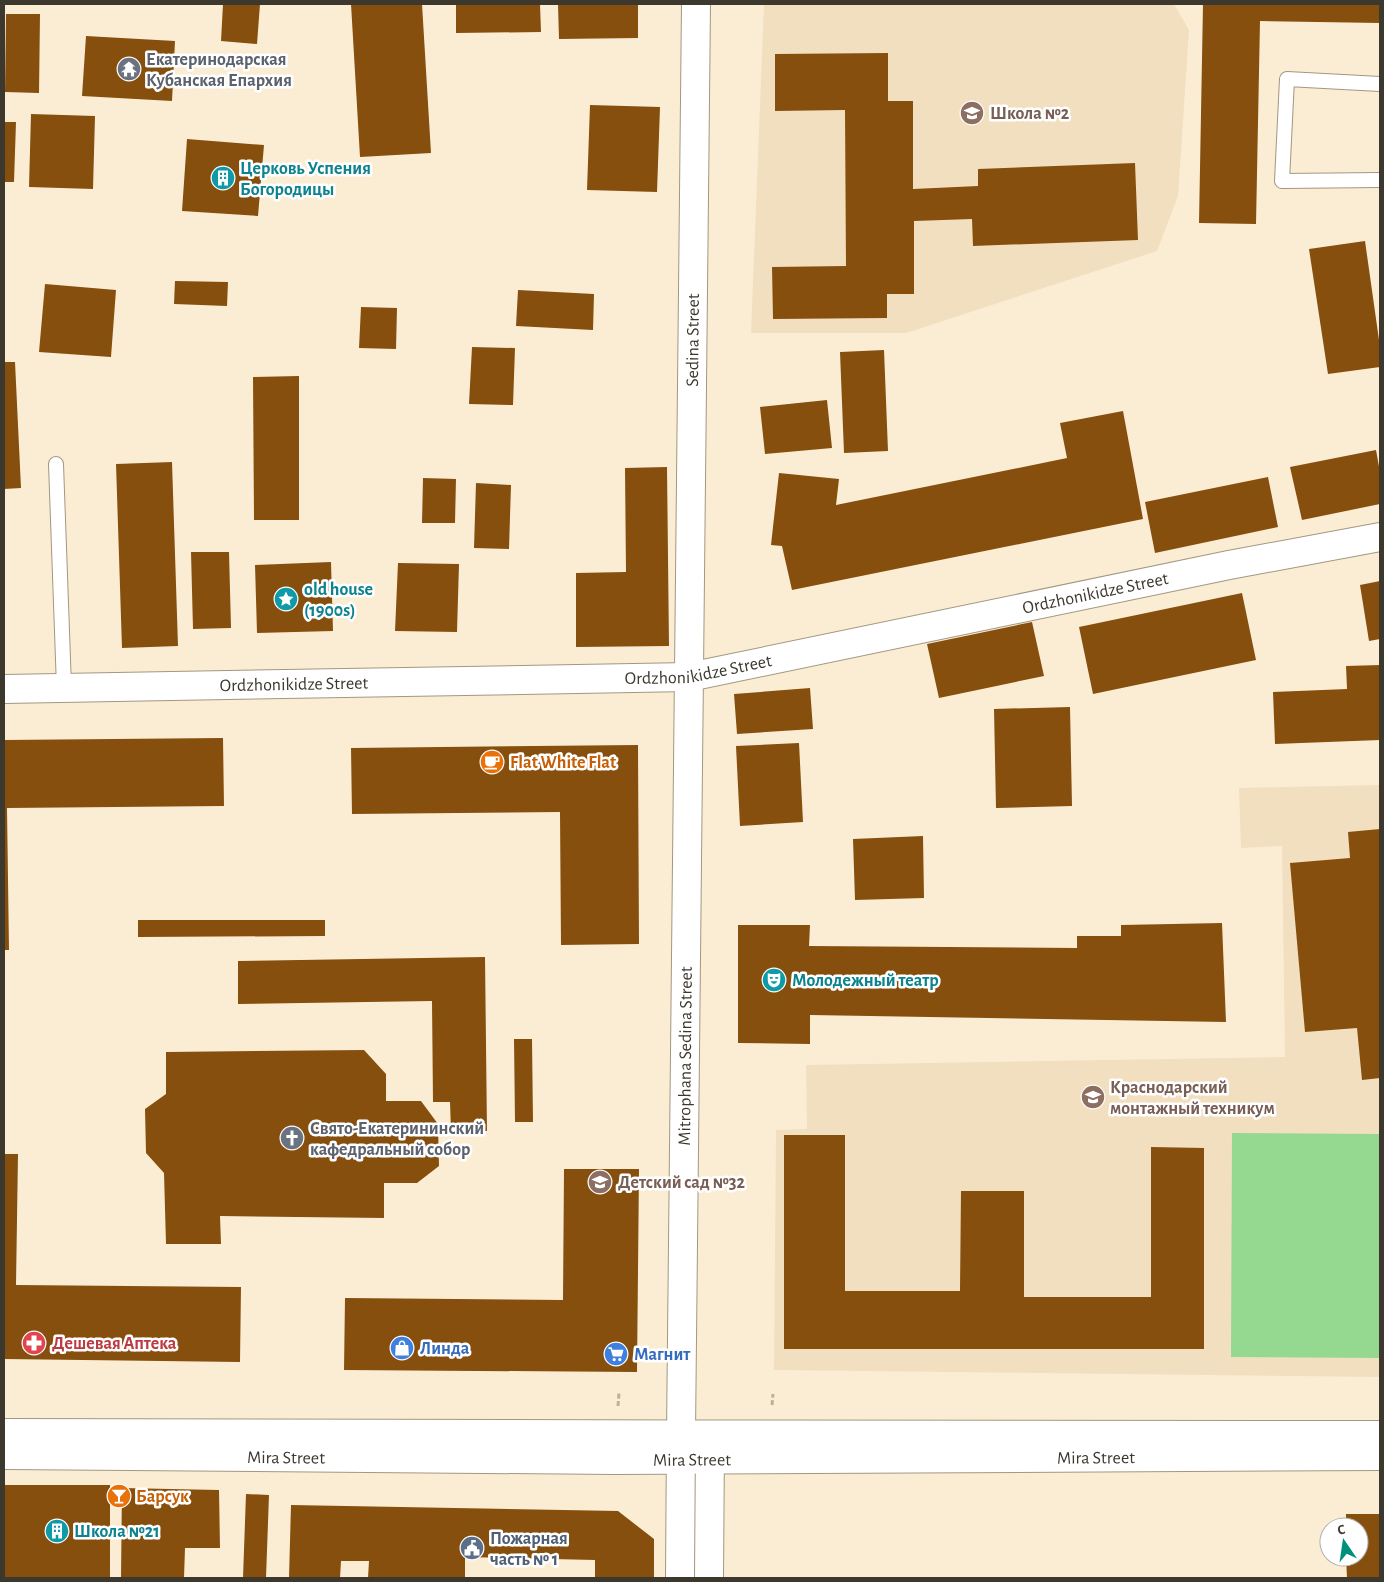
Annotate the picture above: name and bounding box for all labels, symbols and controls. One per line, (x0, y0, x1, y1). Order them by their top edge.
place label: Екатеринодарская Кубанская Епархия (146, 51, 292, 90)
temple icon: Екатеринодарская Кубанская Епархия (116, 56, 142, 82)
school or university icon: Школа №2 (959, 100, 985, 126)
place label: Школа №2 (990, 105, 1070, 123)
place label: Церковь Успения Богородицы (240, 160, 371, 199)
building icon: Церковь Успения Богородицы (210, 165, 236, 191)
street label: Sedina Street (684, 293, 703, 387)
street label: Ordzhonikidze Street (1021, 570, 1170, 618)
place label: old house (1900s) (304, 581, 373, 620)
place icon: old house (1900s) (273, 586, 299, 612)
street label: Ordzhonikidze Street (625, 652, 774, 688)
street label: Ordzhonikidze Street (220, 675, 369, 695)
cafe icon: Flat White Flat (479, 749, 505, 775)
place label: Flat White Flat (510, 754, 616, 772)
street label: Mitrophana Sedina Street (676, 966, 696, 1146)
theatre icon: Молодежный театр (761, 967, 787, 993)
place label: Молодежный театр (792, 972, 939, 990)
place label: Краснодарский монтажный техникум (1110, 1079, 1275, 1118)
school or university icon: Краснодарский монтажный техникум (1080, 1084, 1106, 1110)
place label: Свято-Екатерининский кафедральный собор (310, 1120, 484, 1159)
church icon: Свято-Екатерининский кафедральный собор (279, 1125, 305, 1151)
school or university icon: Детский сад №32 (587, 1169, 613, 1195)
place label: Детский сад №32 (618, 1174, 746, 1192)
pharmacy icon: Дешевая Аптека (21, 1330, 47, 1356)
place label: Дешевая Аптека (52, 1335, 177, 1353)
shop icon: Линда (389, 1335, 415, 1361)
place label: Линда (420, 1340, 470, 1358)
supermarket icon: Магнит (603, 1341, 629, 1367)
place label: Магнит (634, 1346, 691, 1364)
street label: Mira Street (247, 1449, 325, 1468)
street label: Mira Street (1057, 1449, 1135, 1468)
street label: Mira Street (653, 1451, 731, 1470)
bar icon: Барсук (106, 1483, 132, 1509)
place label: Барсук (136, 1488, 189, 1506)
north arrow (1319, 1517, 1369, 1567)
building icon: Школа №21 (44, 1518, 70, 1544)
place label: Школа №21 (74, 1523, 160, 1541)
text: С (1336, 1523, 1347, 1538)
place label: Пожарная часть № 1 (490, 1530, 568, 1569)
public building icon: Пожарная часть № 1 (459, 1535, 485, 1561)

